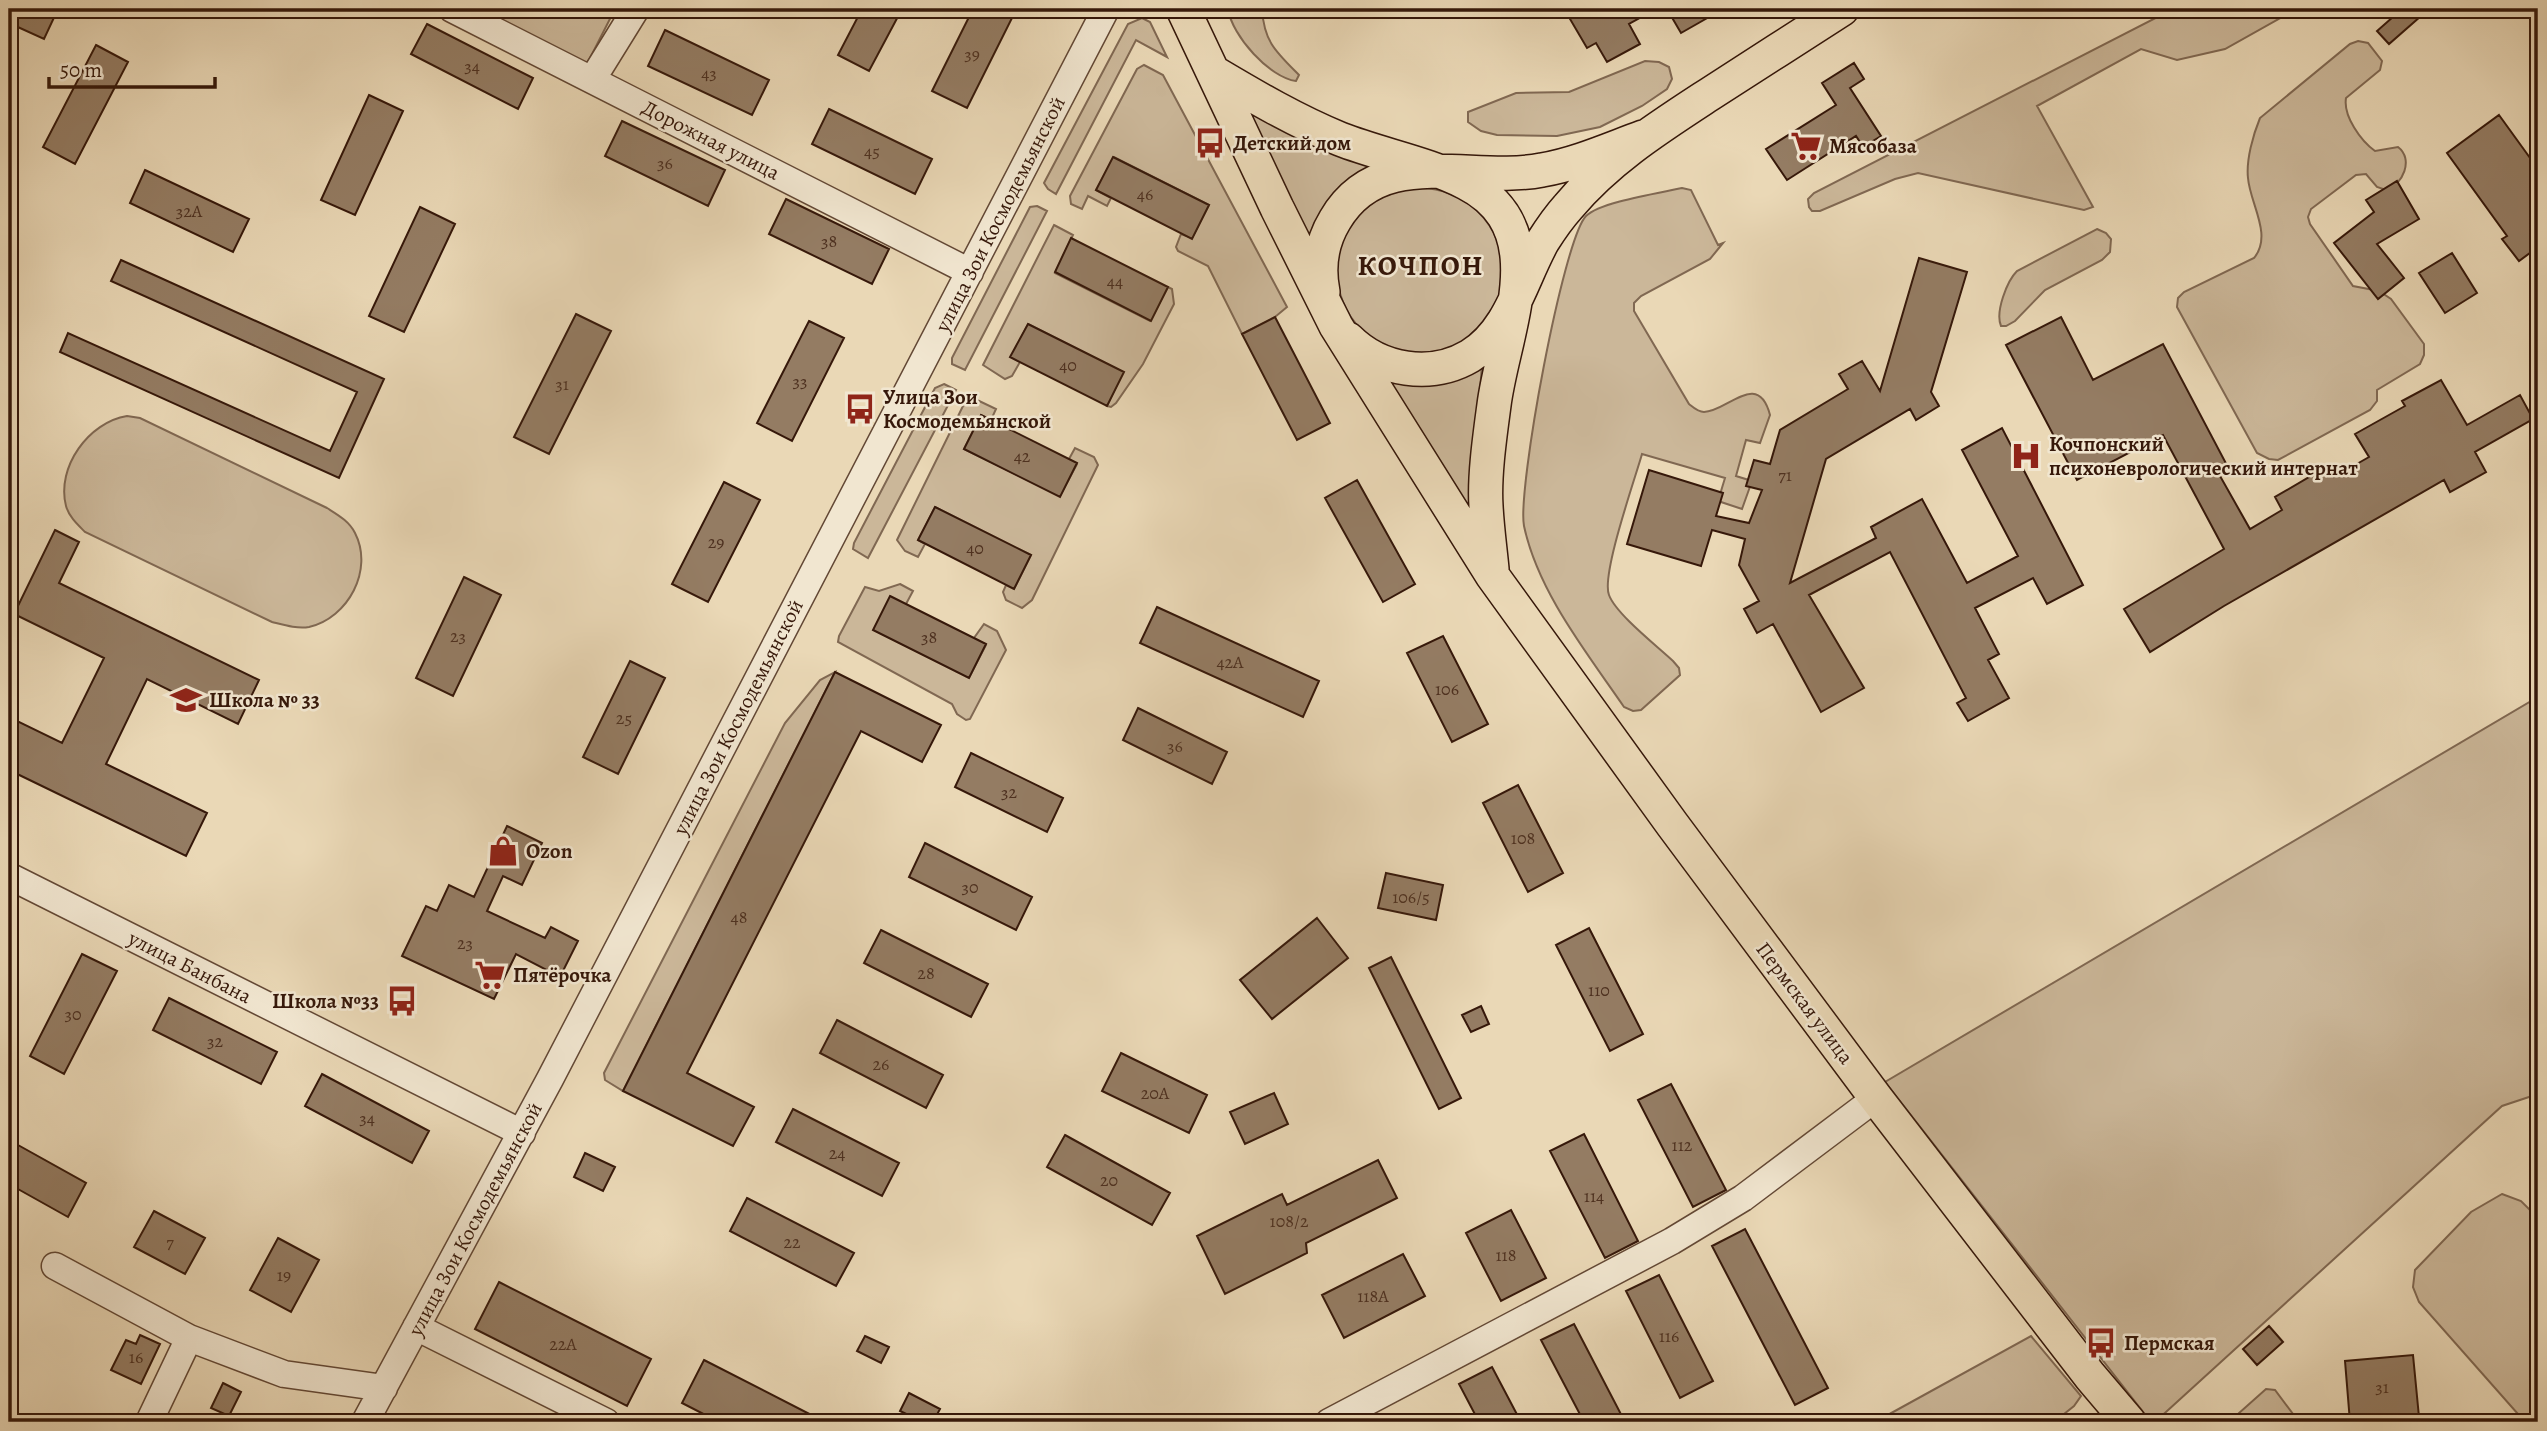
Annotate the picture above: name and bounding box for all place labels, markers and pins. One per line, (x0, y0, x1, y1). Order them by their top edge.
bus stop icon: Детский дом (1193, 126, 1227, 160)
place label: Детский дом (1233, 129, 1351, 157)
supermarket icon: Мясобаза (1789, 129, 1823, 163)
place label: Мясобаза (1829, 132, 1917, 160)
place label: Улица Зои Космодемьянской (883, 383, 1051, 435)
bus stop icon: Улица Зои Космодемьянской (843, 392, 877, 426)
place label: Кочпонский психоневрологический интернат (2049, 430, 2358, 482)
hospital icon: Кочпонский психоневрологический интернат (2009, 439, 2043, 473)
school or university icon: Школа № 33 (169, 683, 203, 717)
place label: Школа № 33 (209, 686, 320, 714)
shop icon: Ozon (486, 834, 520, 868)
place label: Ozon (526, 837, 573, 865)
supermarket icon: Пятёрочка (473, 958, 507, 992)
place label: Пятёрочка (513, 961, 612, 989)
bus stop icon: Школа №33 (385, 984, 419, 1018)
place label: Школа №33 (272, 987, 379, 1015)
bus stop icon: Пермская (2084, 1326, 2118, 1360)
place label: Пермская (2124, 1329, 2215, 1357)

